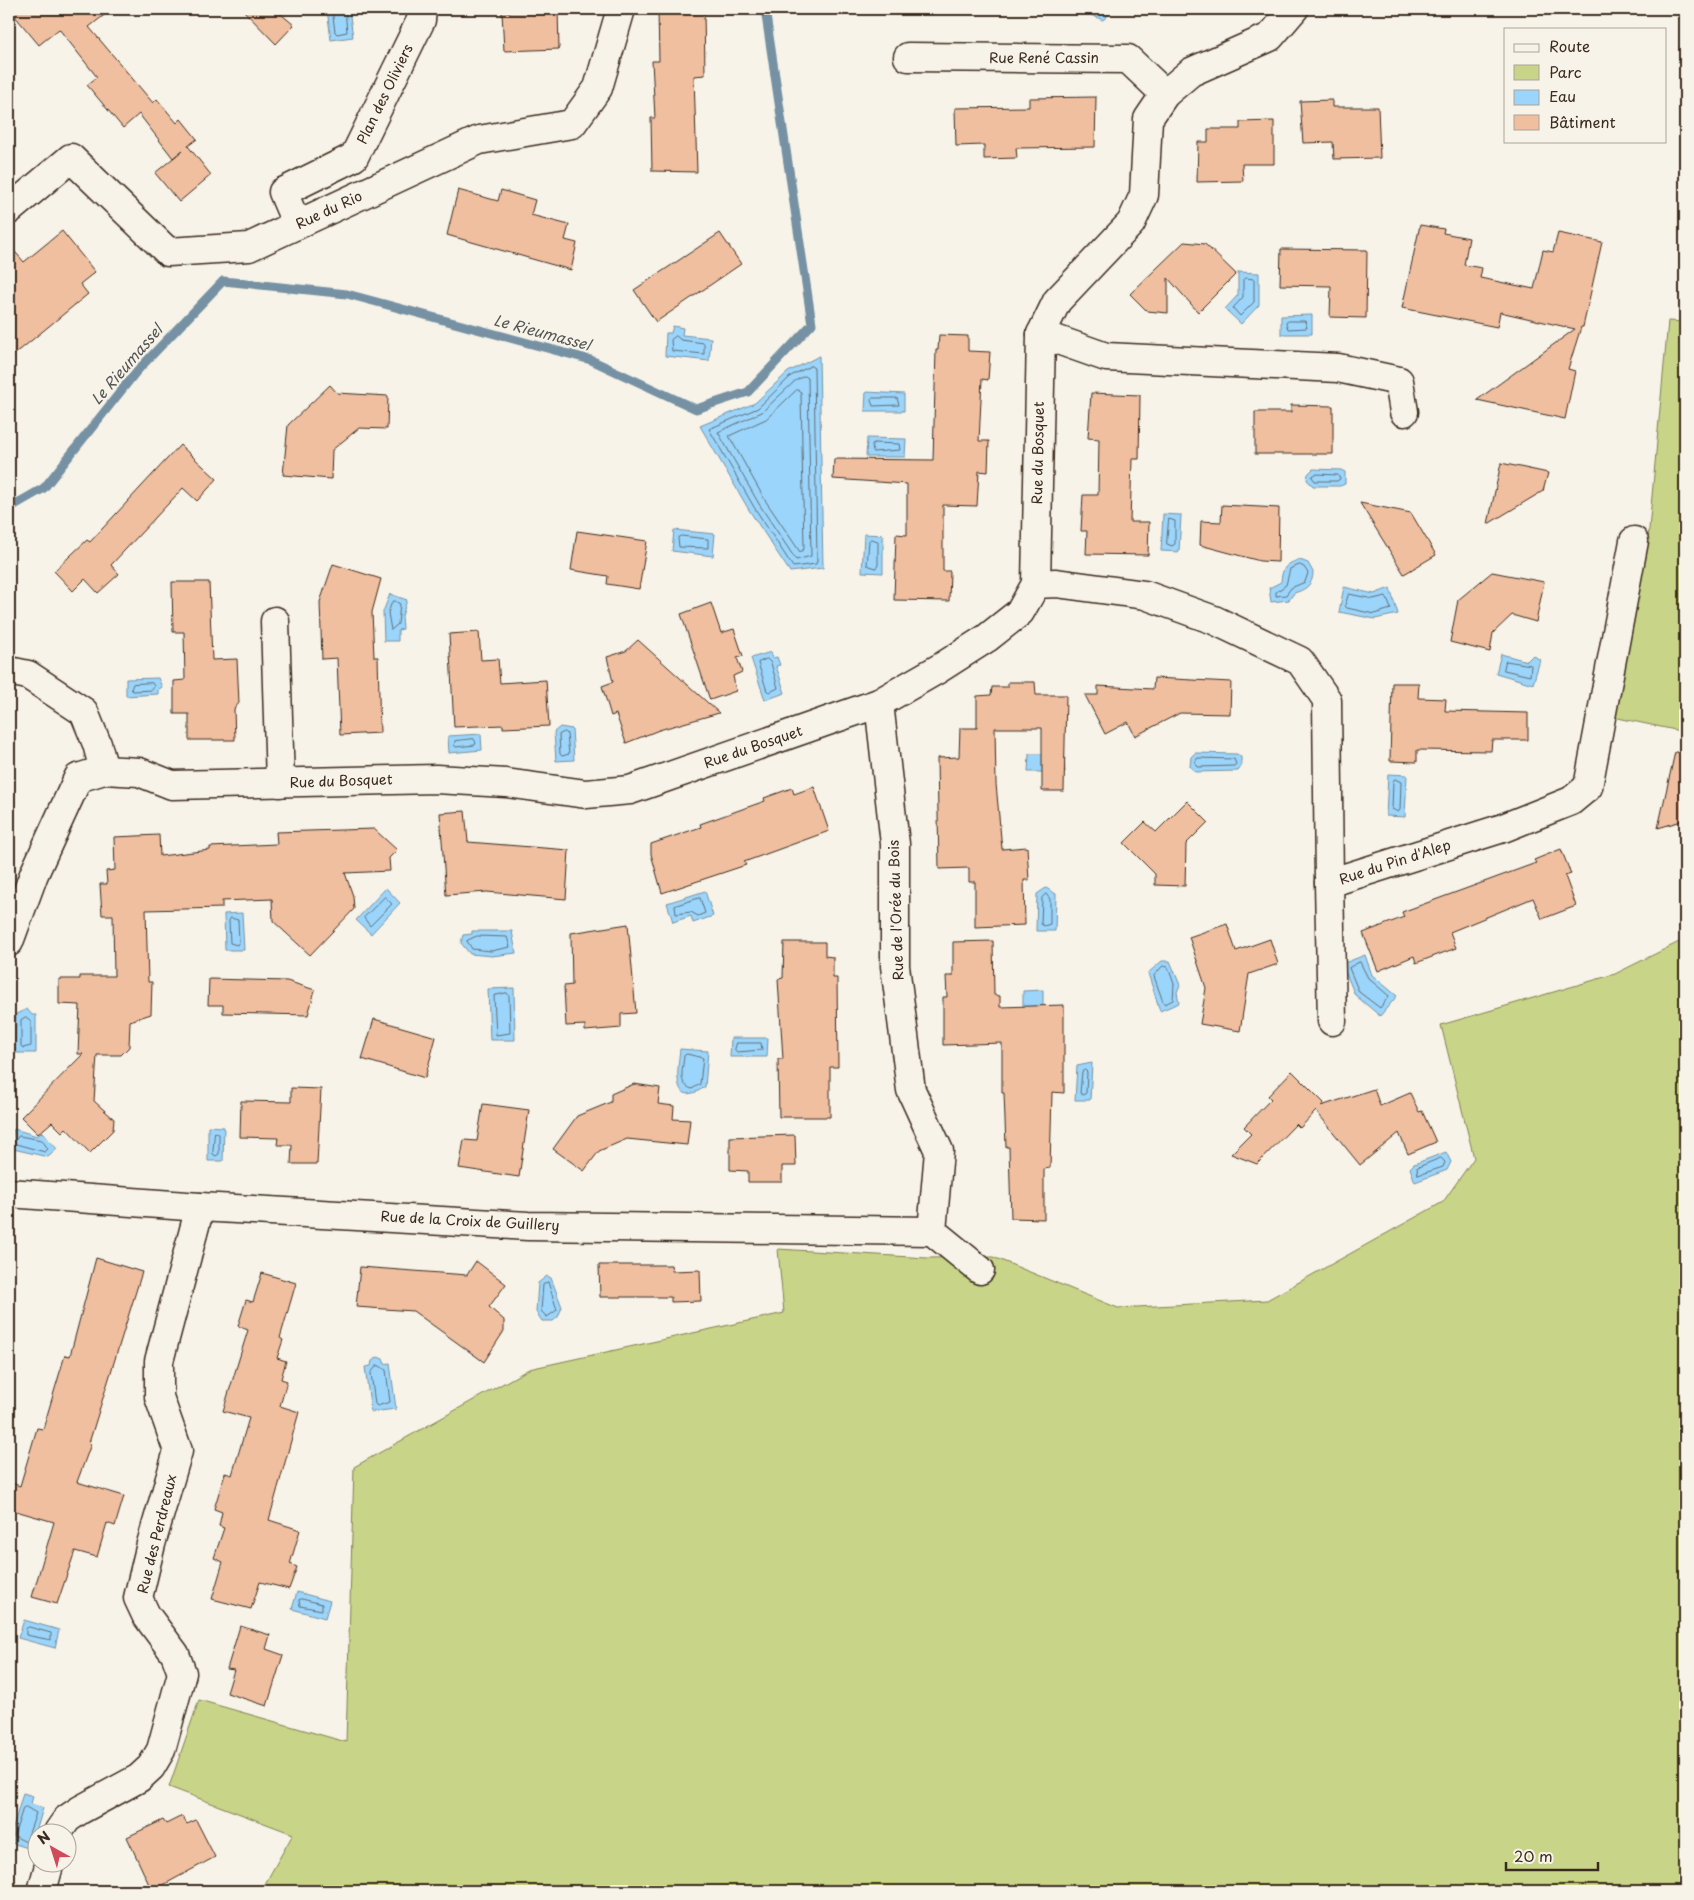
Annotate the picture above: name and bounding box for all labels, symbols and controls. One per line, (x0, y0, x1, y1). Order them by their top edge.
legend (1504, 28, 1666, 142)
text: Route (1549, 34, 1590, 57)
street label: Plan des Oliviers (351, 40, 418, 147)
street label: Rue René Cassin (989, 47, 1099, 68)
text: Parc (1549, 60, 1582, 83)
text: Eau (1549, 84, 1576, 107)
text: Bâtiment (1549, 110, 1616, 133)
street label: Rue du Rio (292, 185, 366, 234)
water label: Le Rieumassel (491, 308, 596, 356)
water label: Le Rieumassel (85, 317, 169, 409)
street label: Rue du Bosquet (1026, 401, 1049, 505)
street label: Rue du Bosquet (701, 720, 805, 773)
street label: Rue du Bosquet (289, 768, 393, 793)
street label: Rue du Pin d'Alep (1336, 834, 1453, 889)
street label: Rue de l'Orée du Bois (883, 839, 908, 981)
street label: Rue de la Croix de Guillery (380, 1205, 560, 1236)
street label: Rue des Perdreaux (132, 1472, 181, 1596)
north arrow (28, 1822, 78, 1872)
text: N (33, 1826, 54, 1849)
scale bar (1506, 1840, 1599, 1872)
text: 20 m (1514, 1844, 1553, 1867)

